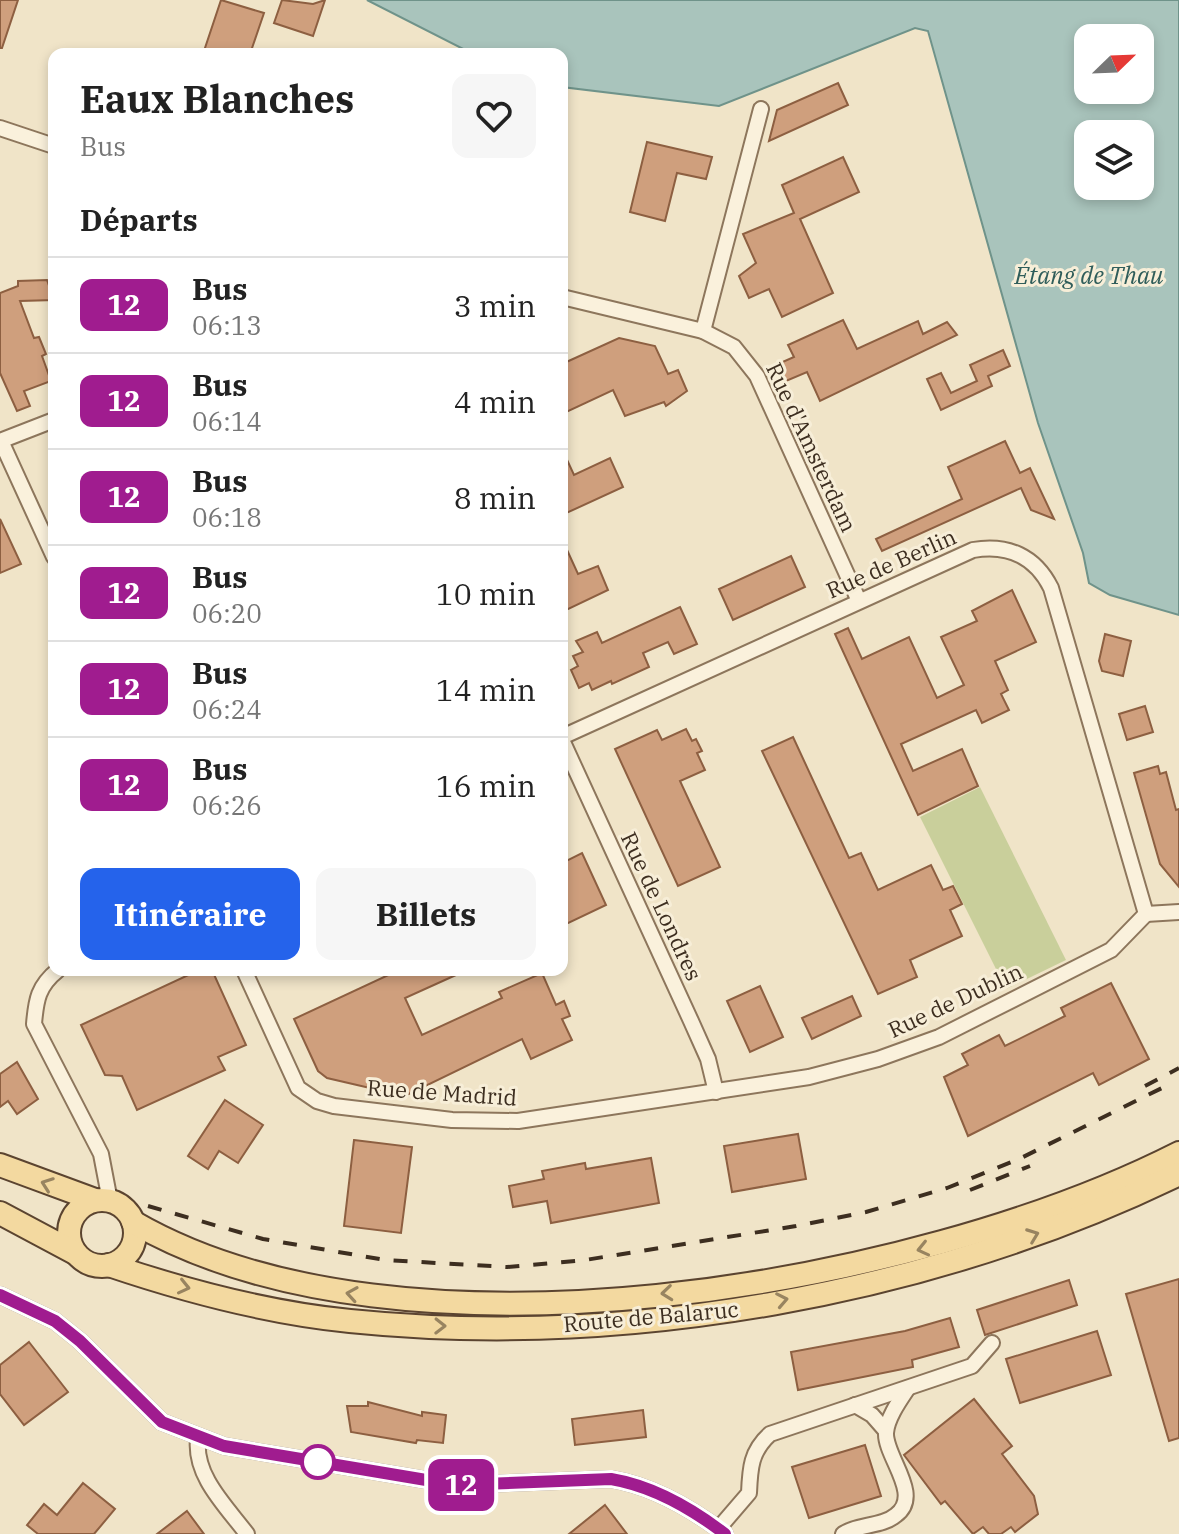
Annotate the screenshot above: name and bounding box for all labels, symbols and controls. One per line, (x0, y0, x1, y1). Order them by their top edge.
north arrow (1074, 24, 1154, 104)
map controls (1074, 24, 1154, 200)
text: Eaux Blanches (80, 74, 354, 123)
button: heart (452, 74, 536, 158)
button: layers (1074, 120, 1154, 200)
text: Bus (80, 129, 126, 163)
text: Départs (80, 200, 198, 239)
water label: Étang de Thau (1014, 259, 1164, 291)
text: Bus (192, 269, 247, 308)
text: 12 (107, 286, 141, 323)
text: 3 min (454, 286, 536, 325)
text: 06:13 (192, 308, 262, 342)
street label: Rue d'Amsterdam (760, 357, 864, 537)
text: Bus (192, 365, 247, 404)
text: 12 (107, 382, 141, 419)
text: 4 min (454, 382, 536, 421)
text: 06:14 (192, 404, 262, 438)
text: Bus (192, 461, 247, 500)
text: 12 (107, 478, 141, 515)
text: 8 min (454, 478, 536, 517)
text: 06:18 (192, 500, 262, 534)
street label: Rue de Berlin (821, 521, 961, 605)
text: Bus (192, 557, 247, 596)
text: 12 (107, 574, 141, 611)
text: 10 min (436, 574, 536, 613)
text: 06:20 (192, 596, 262, 630)
text: Bus (192, 653, 247, 692)
text: 12 (107, 670, 141, 707)
text: 14 min (436, 670, 536, 709)
text: 06:24 (192, 692, 262, 726)
text: Bus (192, 749, 247, 788)
text: 12 (107, 766, 141, 803)
text: 16 min (436, 766, 536, 805)
text: 06:26 (192, 788, 262, 822)
street label: Rue de Londres (615, 827, 709, 985)
button: Itinéraire (80, 868, 300, 960)
button: Billets (316, 868, 536, 960)
street label: Rue de Dublin (883, 956, 1027, 1044)
street label: Rue de Madrid (366, 1072, 518, 1112)
one-way arrow (41, 1177, 55, 1194)
one-way arrow (1026, 1228, 1040, 1245)
one-way arrow (917, 1240, 930, 1257)
one-way arrow (176, 1277, 190, 1294)
one-way arrow (660, 1284, 673, 1301)
one-way arrow (345, 1286, 359, 1303)
one-way arrow (775, 1292, 789, 1309)
street label: Route de Balaruc (562, 1294, 740, 1338)
one-way arrow (434, 1317, 447, 1335)
unlabelled marker (301, 1445, 335, 1479)
line badge: 12 (425, 1459, 497, 1511)
text: 12 (444, 1466, 478, 1503)

